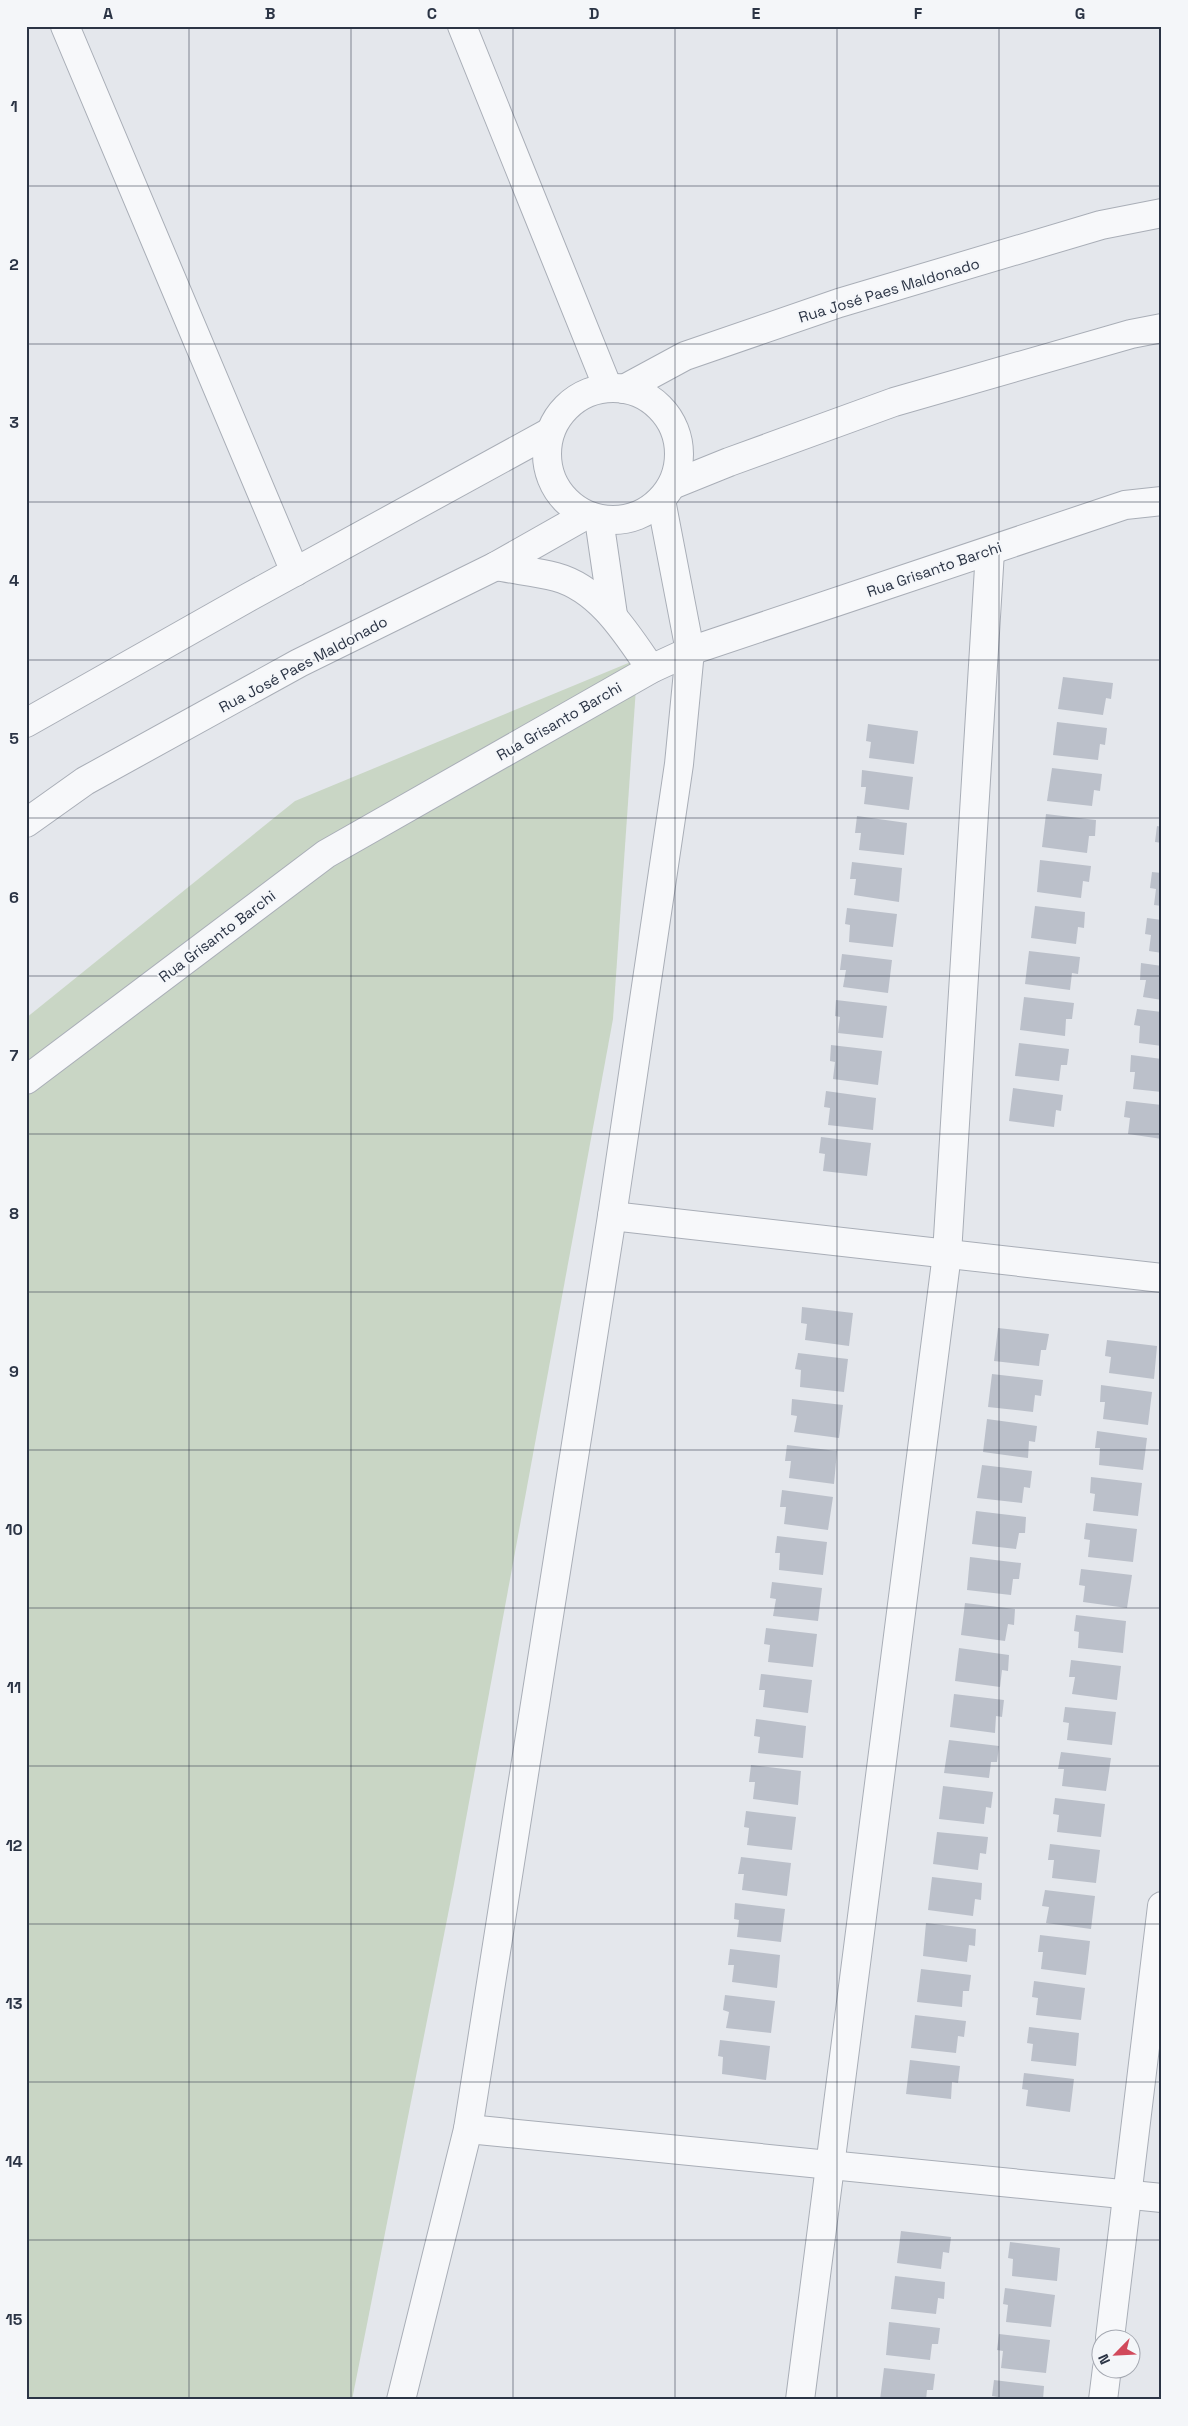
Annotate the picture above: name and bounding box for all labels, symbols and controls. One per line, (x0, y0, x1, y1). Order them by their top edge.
text: A (103, 3, 113, 24)
text: B (265, 3, 275, 24)
text: C (427, 3, 437, 24)
text: D (589, 3, 599, 24)
text: E (752, 3, 761, 24)
text: F (914, 3, 923, 24)
text: G (1075, 3, 1085, 24)
text: 1 (10, 96, 18, 117)
street label: Rua José Paes Maldonado (796, 253, 982, 327)
text: 2 (9, 254, 19, 275)
text: 3 (9, 412, 19, 433)
street label: Rua Grisanto Barchi (864, 537, 1004, 601)
text: 4 (9, 570, 19, 591)
street label: Rua José Paes Maldonado (215, 611, 391, 717)
street label: Rua Grisanto Barchi (493, 677, 625, 765)
text: 5 (9, 728, 19, 749)
street label: Rua Grisanto Barchi (155, 886, 279, 986)
text: 6 (9, 887, 19, 908)
text: 7 (10, 1045, 19, 1066)
text: 8 (9, 1203, 19, 1224)
text: 9 (9, 1361, 19, 1382)
text: 10 (5, 1519, 23, 1540)
text: 11 (7, 1677, 21, 1698)
text: 12 (6, 1835, 22, 1856)
text: 13 (6, 1993, 23, 2014)
text: 14 (5, 2151, 23, 2172)
text: 15 (6, 2309, 23, 2330)
north arrow (1090, 2328, 1140, 2378)
text: N (1094, 2351, 1114, 2367)

